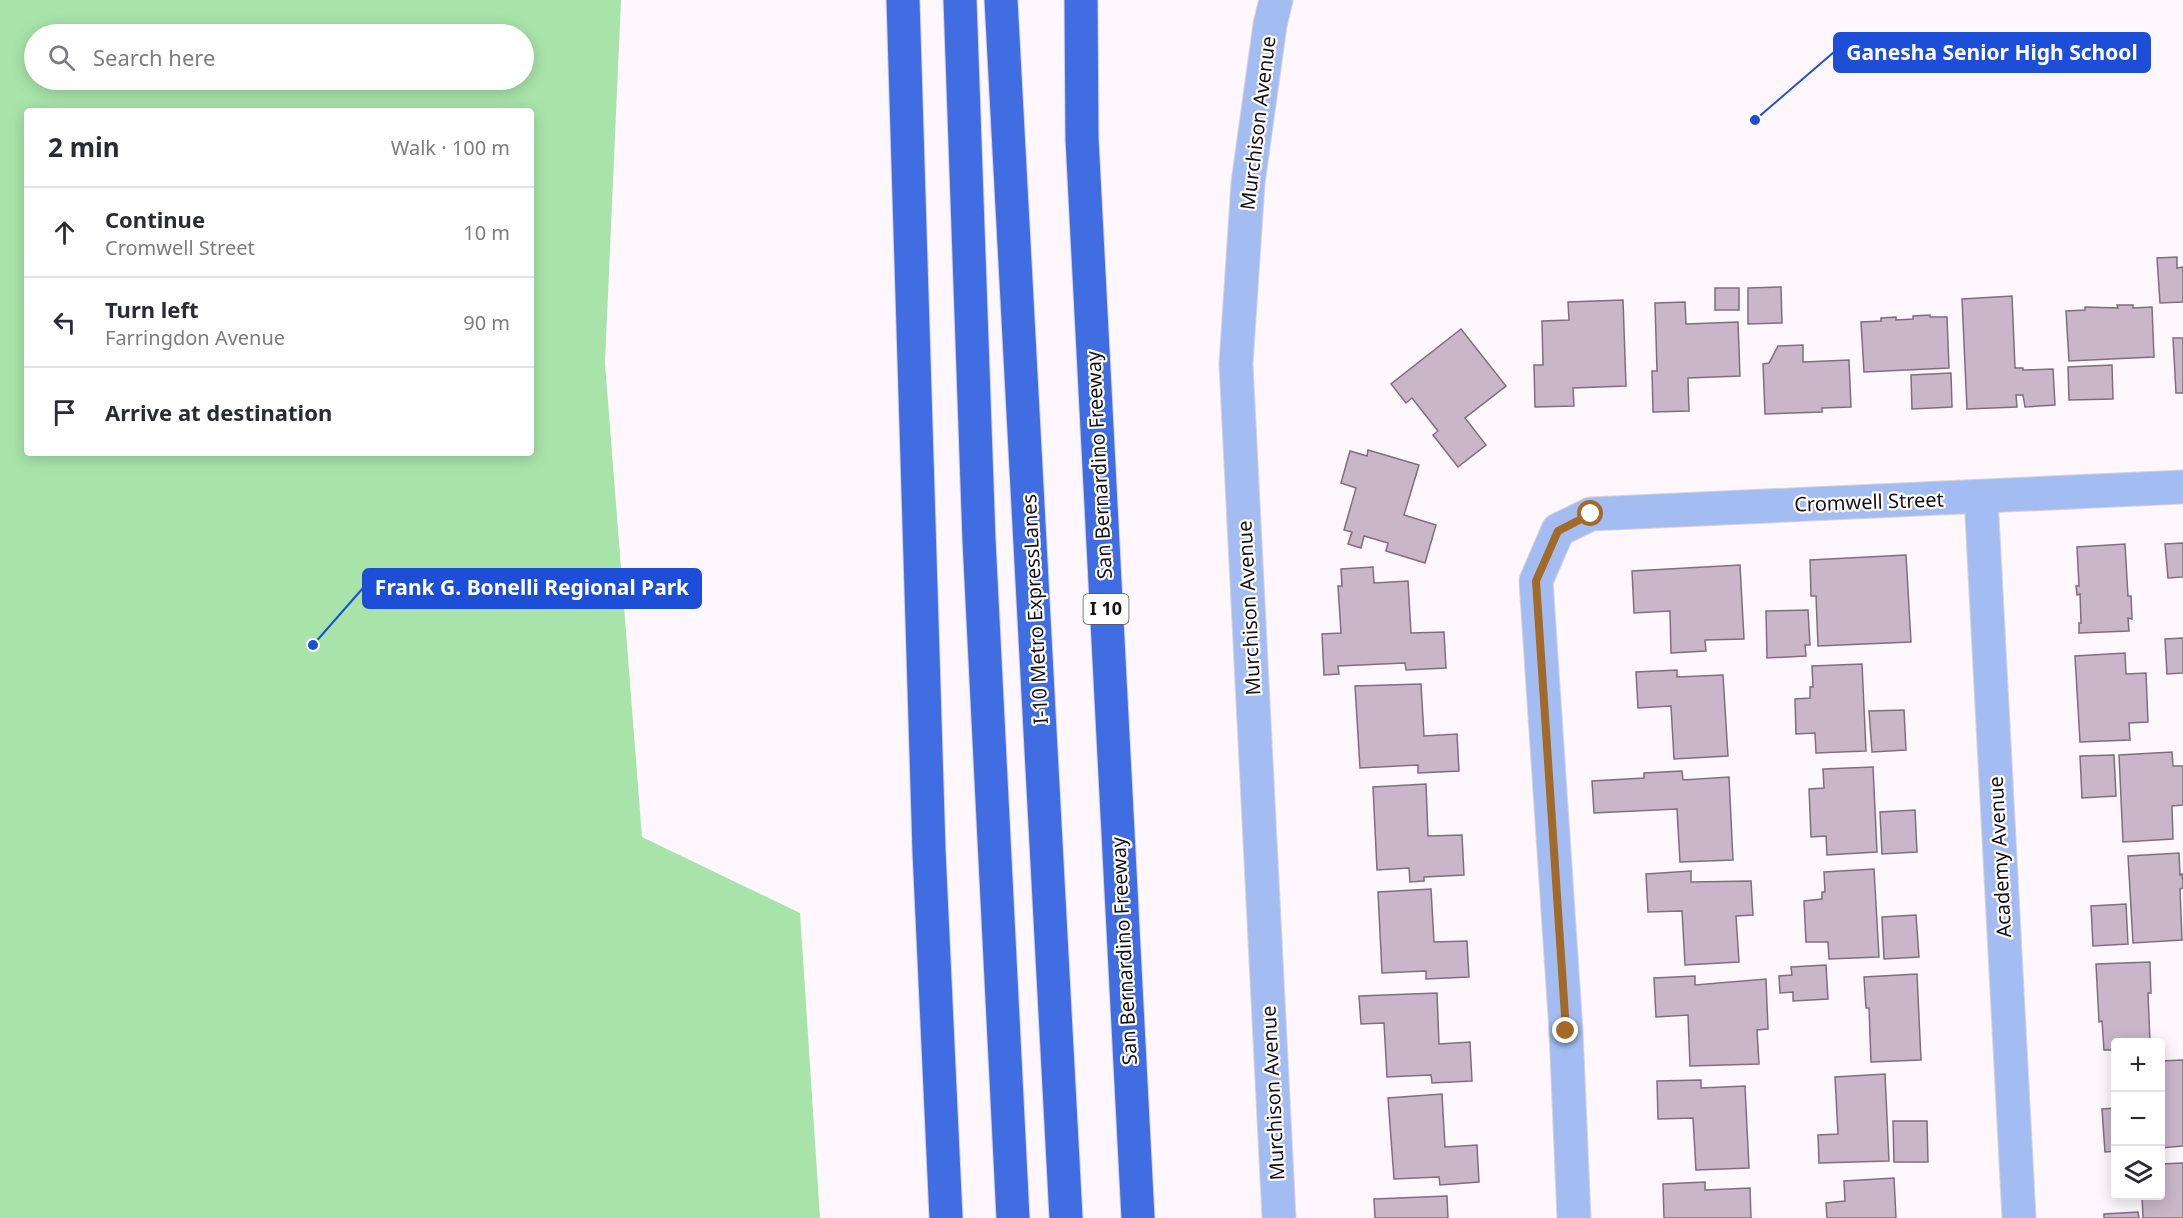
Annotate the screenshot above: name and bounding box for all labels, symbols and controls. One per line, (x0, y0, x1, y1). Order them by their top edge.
search box (24, 24, 534, 90)
callout: Ganesha Senior High School (1834, 33, 2150, 72)
street label: Murchison Avenue (1233, 34, 1282, 211)
text: Ganesha Senior High School (1846, 38, 2138, 66)
icon: search (45, 41, 78, 74)
text: Search here (93, 42, 215, 72)
text: 2 min (48, 129, 120, 165)
text: Walk · 100 m (391, 134, 510, 161)
text: Continue (105, 204, 205, 234)
icon: ahead (48, 216, 81, 249)
text: 10 m (463, 219, 510, 246)
text: Cromwell Street (105, 234, 255, 261)
text: Turn left (105, 294, 199, 324)
icon: left (48, 306, 81, 339)
text: 90 m (463, 309, 510, 336)
text: Farringdon Avenue (105, 324, 285, 351)
street label: San Bernardino Freeway (1079, 349, 1118, 580)
icon: arrive (48, 396, 81, 429)
text: Arrive at destination (105, 397, 332, 427)
street label: Cromwell Street (1794, 485, 1944, 518)
street label: I-10 Metro ExpressLanes (1015, 493, 1054, 725)
route start (1577, 500, 1603, 526)
street label: Murchison Avenue (1230, 520, 1267, 696)
callout: Frank G. Bonelli Regional Park (363, 569, 701, 608)
text: Frank G. Bonelli Regional Park (375, 573, 690, 601)
road number: I 10 (1084, 594, 1128, 624)
street label: Academy Avenue (1982, 776, 2017, 938)
street label: San Bernardino Freeway (1104, 835, 1143, 1066)
street label: Murchison Avenue (1254, 1005, 1291, 1181)
route end (1552, 1017, 1578, 1043)
map controls (2111, 1038, 2165, 1200)
button: + (2111, 1038, 2165, 1092)
button: − (2111, 1092, 2165, 1146)
button: layers (2111, 1146, 2165, 1200)

